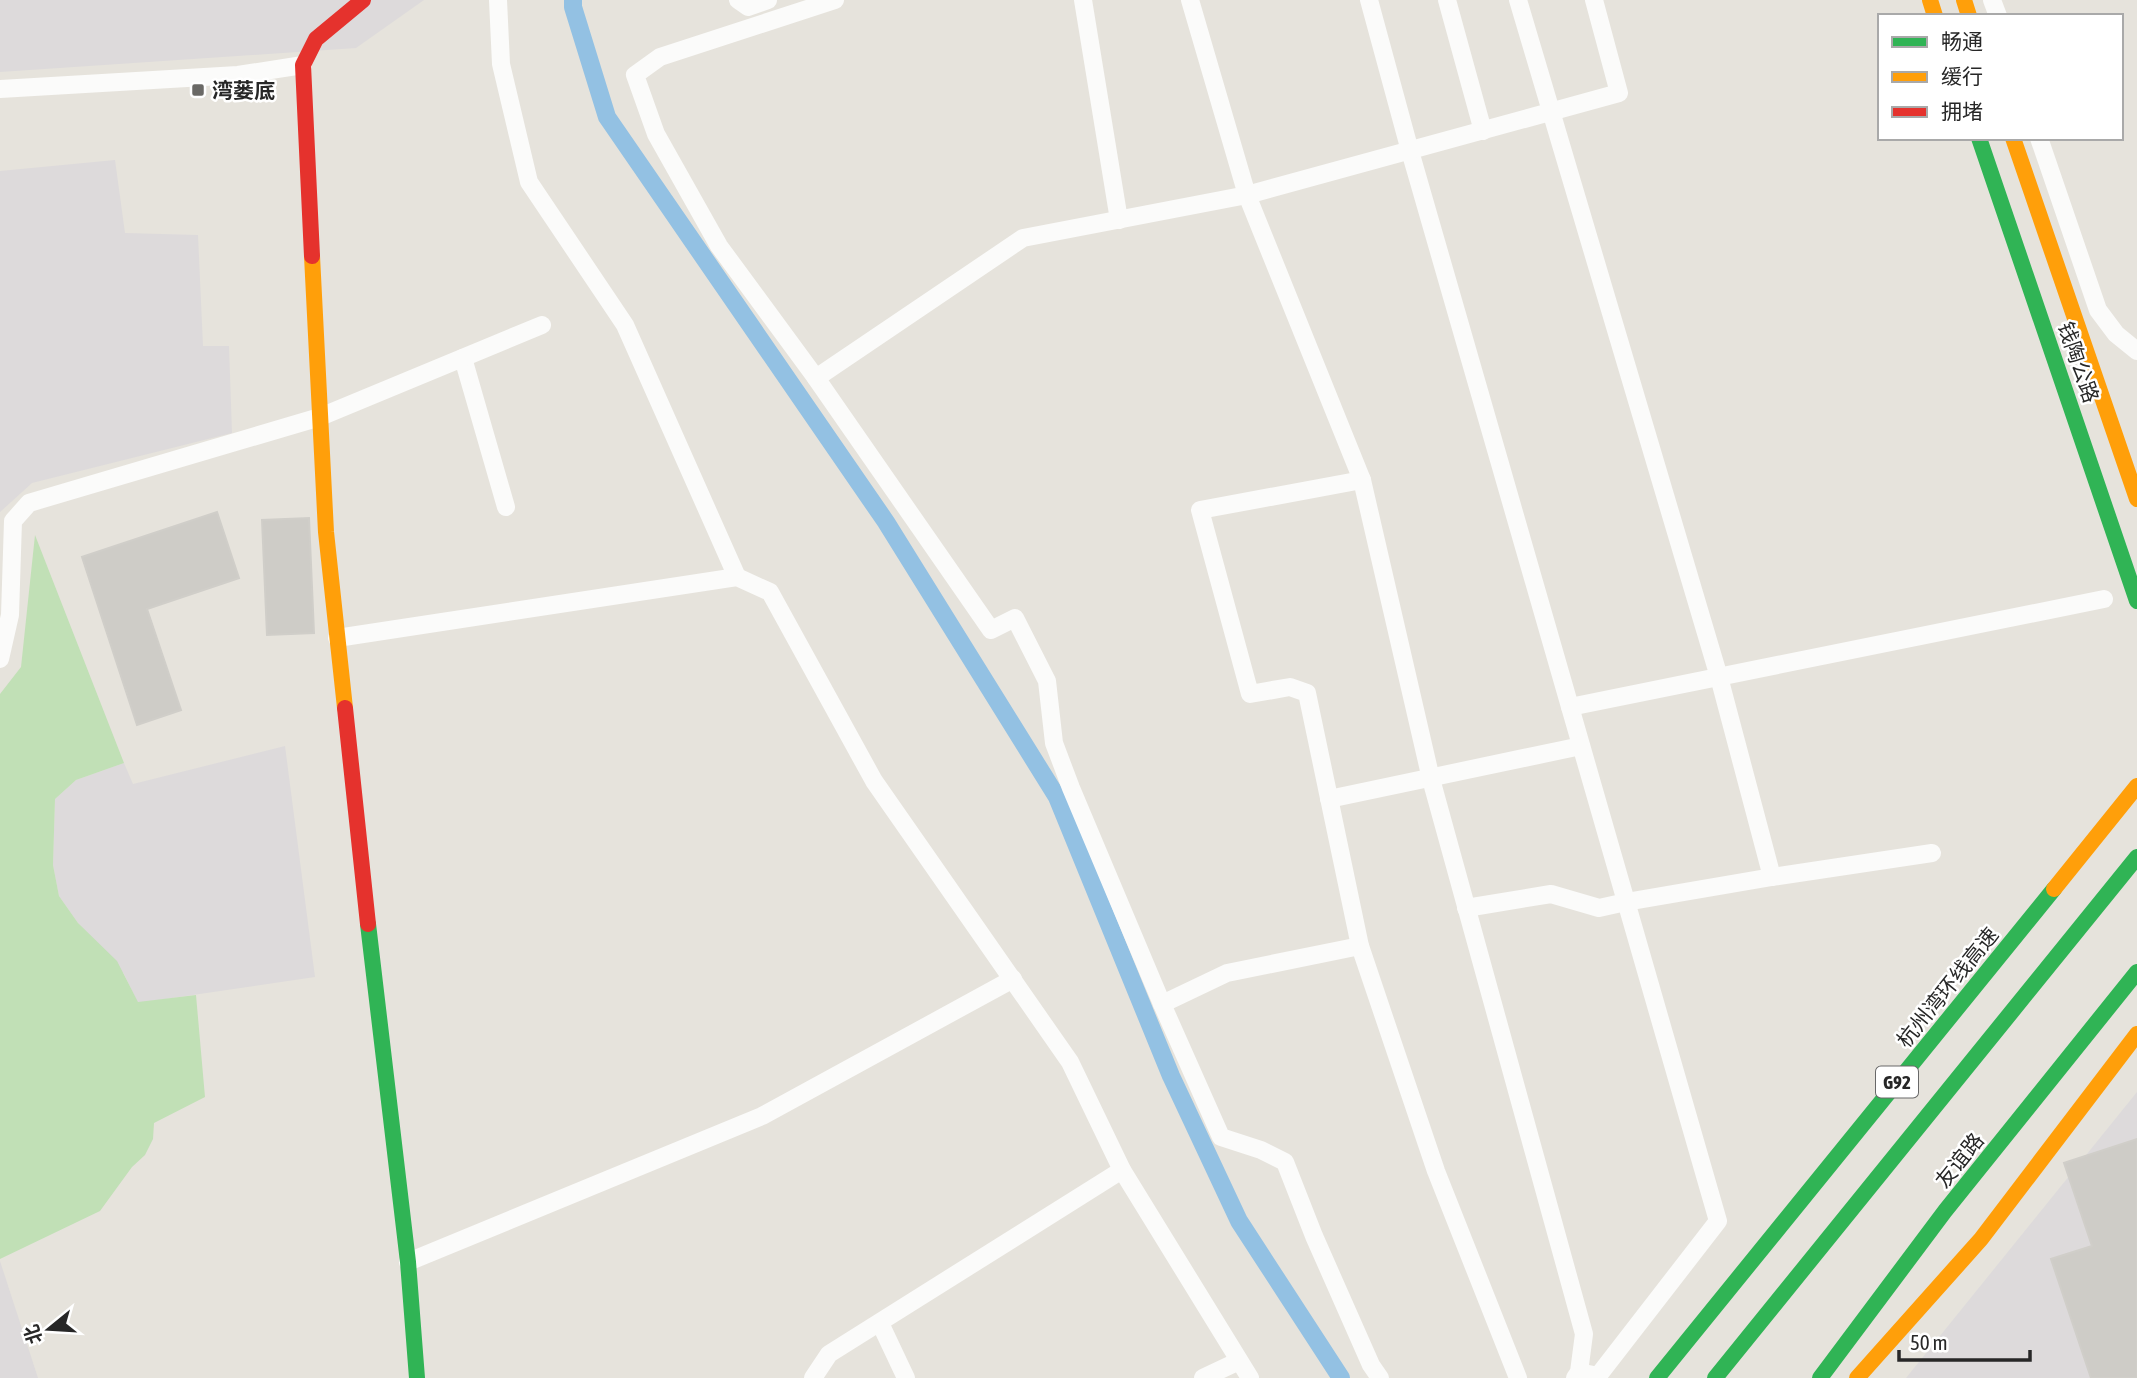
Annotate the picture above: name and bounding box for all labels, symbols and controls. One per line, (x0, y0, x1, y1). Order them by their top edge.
legend (1878, 14, 2123, 140)
text: 畅通 (1941, 29, 1983, 53)
text: 缓行 (1941, 64, 1983, 88)
place label: 湾蒌底 (212, 78, 275, 102)
marker: 湾蒌底 (190, 82, 206, 98)
text: 拥堵 (1941, 99, 1983, 123)
street label: 钱陶公路 (2054, 318, 2104, 406)
street label: 杭州湾环线高速 (1891, 922, 2003, 1052)
road number: G92 (1876, 1066, 1918, 1098)
street label: 友谊路 (1930, 1128, 1988, 1192)
north arrow (14, 1294, 84, 1364)
scale bar (1899, 1318, 2030, 1362)
text: 北 (19, 1322, 46, 1347)
text: 50 m (1910, 1330, 1948, 1354)

